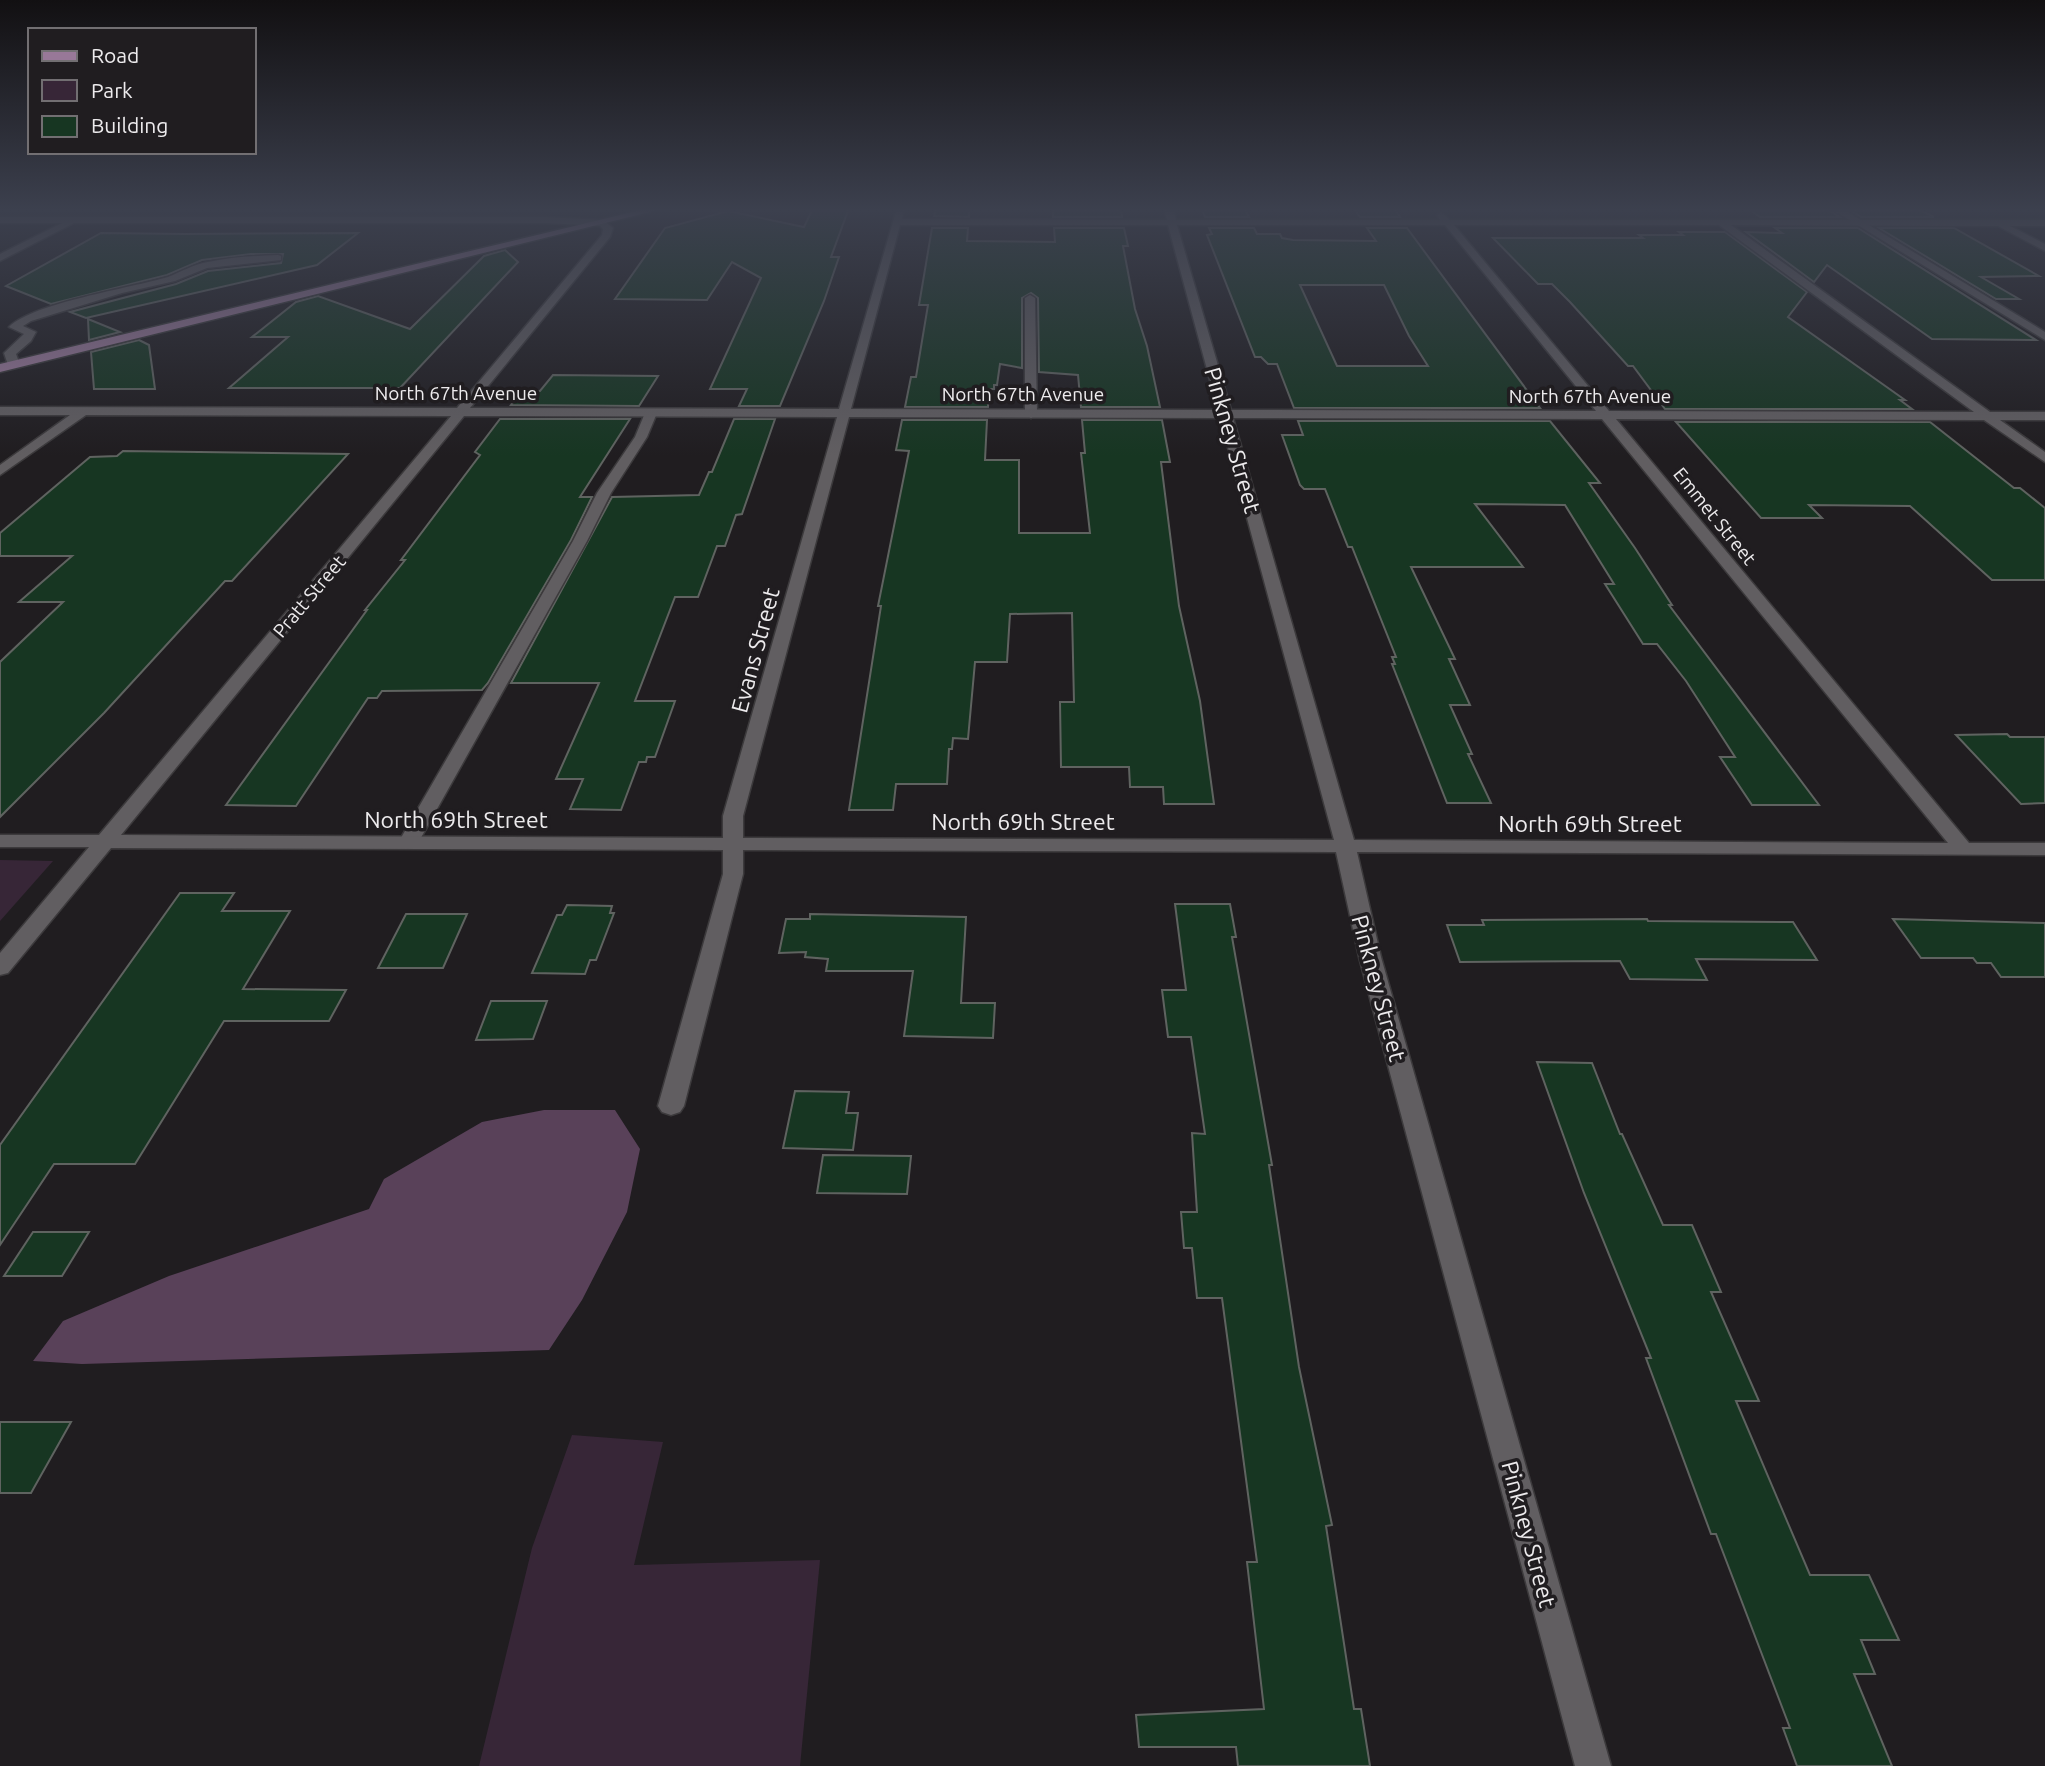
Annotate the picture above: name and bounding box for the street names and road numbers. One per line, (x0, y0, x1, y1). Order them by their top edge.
street label: Pinkney Street (1200, 364, 1266, 516)
street label: North 67th Avenue (375, 382, 537, 404)
street label: North 67th Avenue (942, 383, 1104, 405)
street label: North 67th Avenue (1509, 385, 1671, 407)
street label: Emmet Street (1669, 463, 1761, 570)
street label: Pratt Street (268, 550, 350, 642)
street label: Evans Street (726, 585, 784, 715)
street label: North 69th Street (364, 807, 548, 832)
street label: North 69th Street (931, 809, 1115, 834)
street label: North 69th Street (1498, 811, 1682, 836)
street label: Pinkney Street (1347, 912, 1411, 1064)
street label: Pinkney Street (1497, 1458, 1561, 1610)

